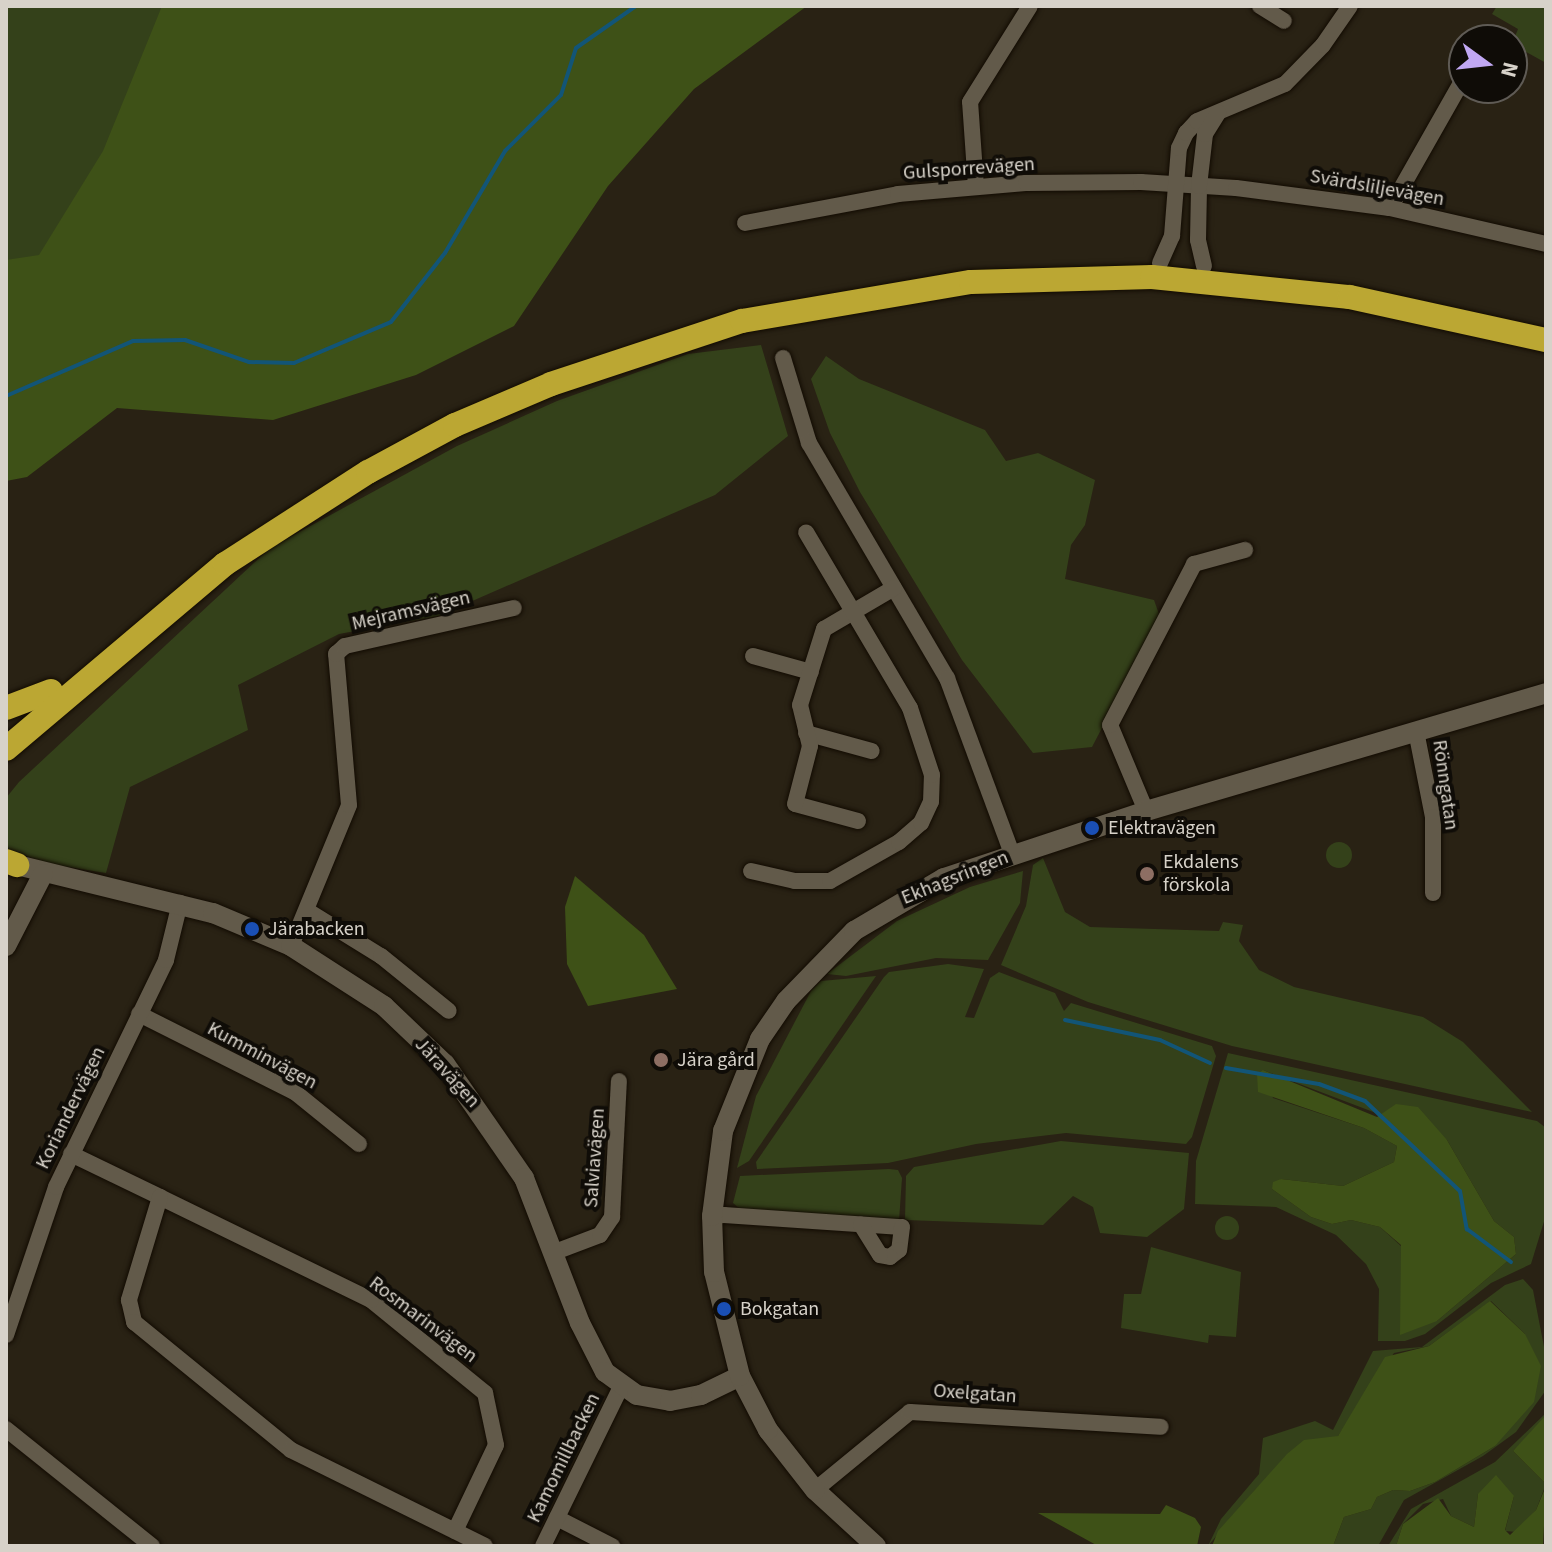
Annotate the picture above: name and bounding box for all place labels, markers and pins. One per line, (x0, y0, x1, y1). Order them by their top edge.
place label: Elektravägen (1108, 816, 1216, 840)
marker: Elektravägen (1083, 819, 1101, 837)
place label: Ekdalens förskola (1163, 850, 1239, 897)
marker: Ekdalens förskola (1138, 865, 1156, 883)
place label: Järabacken (268, 917, 365, 941)
marker: Järabacken (243, 920, 261, 938)
place label: Jära gård (677, 1048, 755, 1072)
marker: Jära gård (652, 1051, 670, 1069)
place label: Bokgatan (740, 1297, 819, 1321)
marker: Bokgatan (715, 1300, 733, 1318)

